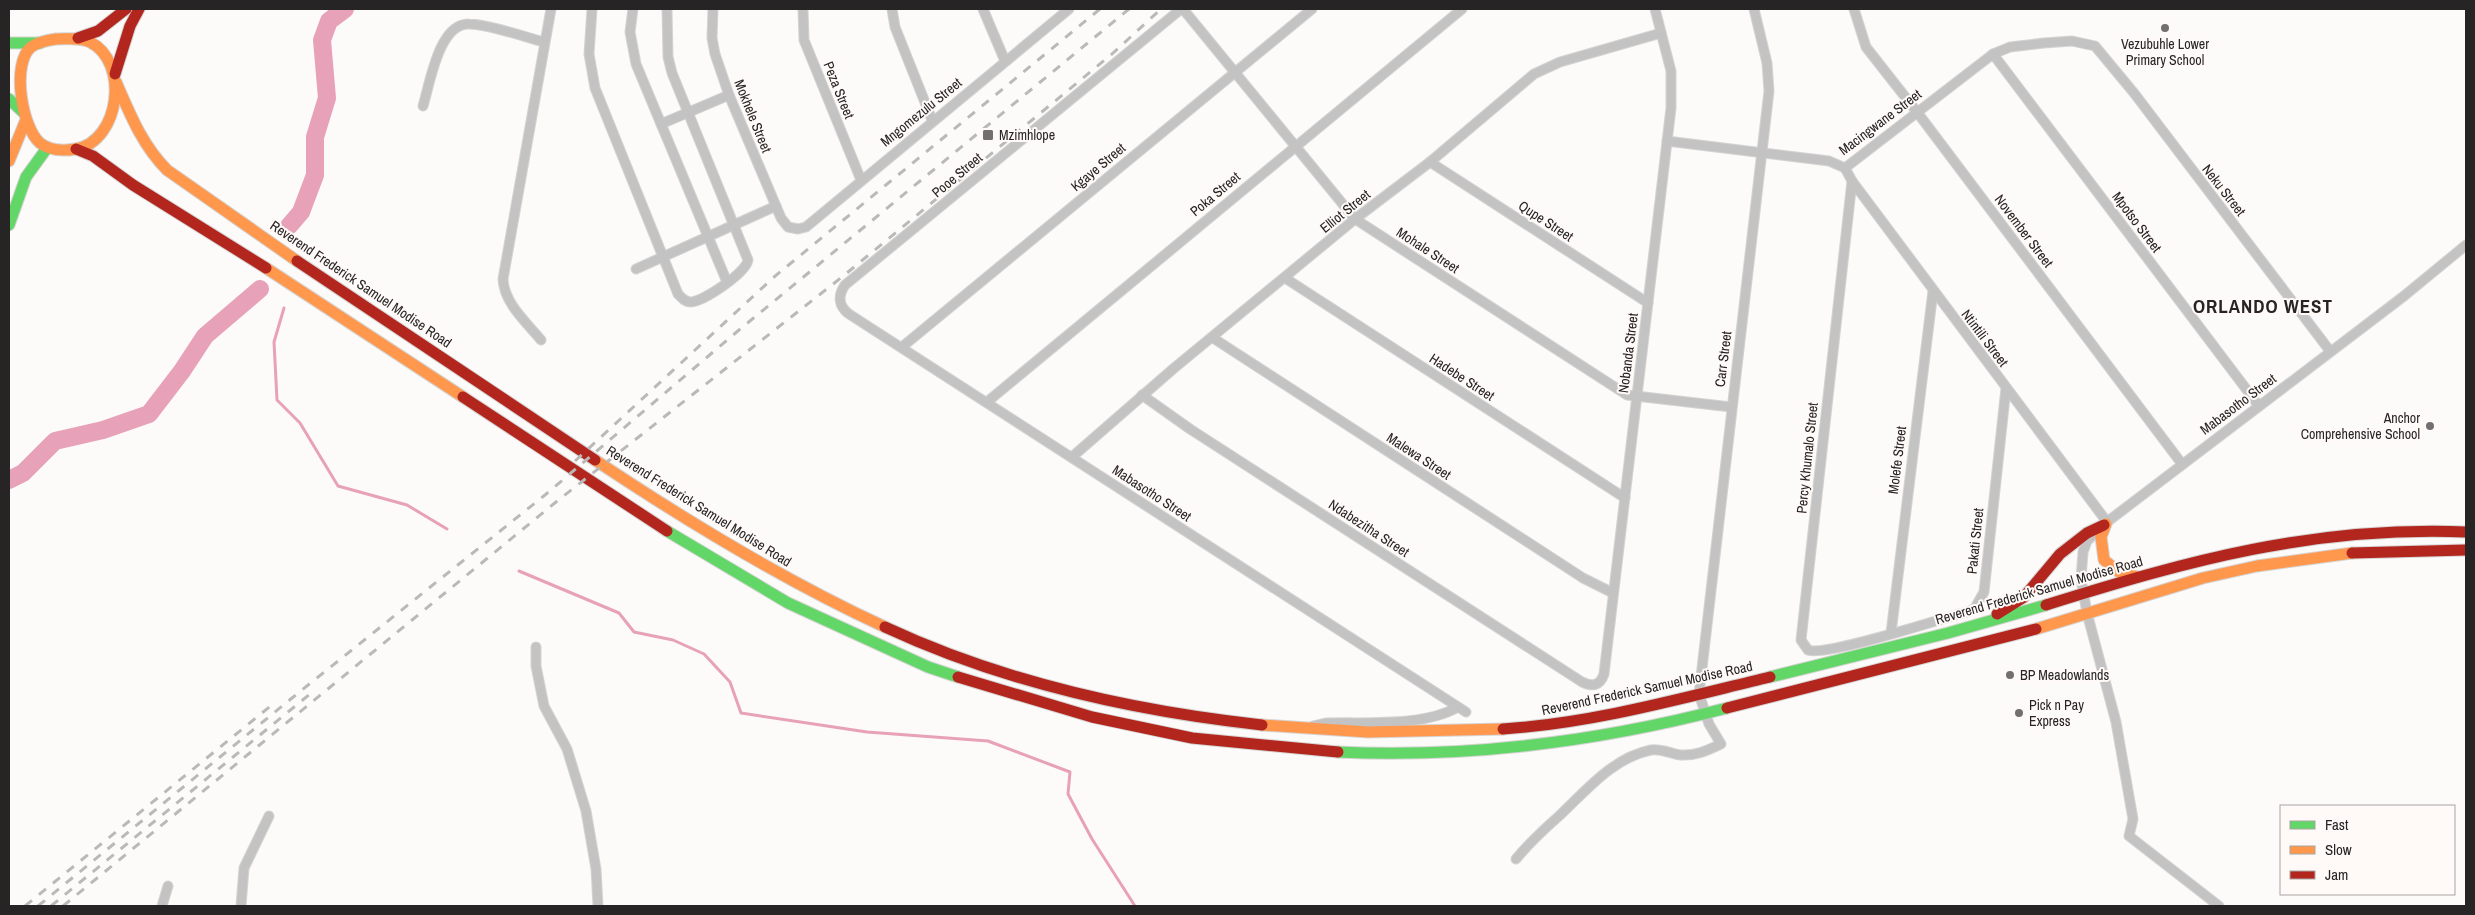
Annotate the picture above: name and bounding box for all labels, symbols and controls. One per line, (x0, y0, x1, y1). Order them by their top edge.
marker: Vezubuhle Lower Primary School (2159, 22, 2171, 34)
place label: Vezubuhle Lower Primary School (2121, 35, 2209, 69)
street label: Peza Street (819, 59, 859, 121)
street label: Mngomezulu Street (877, 74, 965, 150)
street label: Mokhele Street (730, 77, 776, 155)
street label: Macingwane Street (1835, 85, 1925, 159)
place label: Mzimhlope (999, 126, 1055, 144)
marker: Mzimhlope (981, 128, 995, 142)
street label: Kgaye Street (1067, 139, 1129, 195)
street label: Pooe Street (928, 149, 986, 201)
street label: Neku Street (2198, 161, 2250, 219)
street label: Poka Street (1186, 168, 1244, 220)
street label: Elliot Street (1316, 185, 1374, 237)
street label: Mpotso Street (2108, 188, 2166, 256)
street label: November Street (1991, 191, 2057, 271)
street label: Qupe Street (1515, 197, 1577, 245)
street label: Reverend Frederick Samuel Modise Road (267, 216, 455, 352)
street label: Mohale Street (1393, 223, 1463, 277)
district label: ORLANDO WEST (2193, 293, 2333, 319)
street label: Ntintili Street (1958, 306, 2012, 370)
street label: Nobanda Street (1614, 312, 1642, 394)
street label: Carr Street (1711, 330, 1735, 388)
street label: Hadebe Street (1426, 349, 1498, 405)
street label: Mabasotho Street (2196, 370, 2280, 438)
street label: Percy Khumalo Street (1792, 402, 1822, 514)
place label: Anchor Comprehensive School (2301, 409, 2420, 443)
marker: Anchor Comprehensive School (2424, 420, 2436, 432)
street label: Molefe Street (1884, 425, 1910, 495)
street label: Malewa Street (1383, 428, 1455, 484)
street label: Reverend Frederick Samuel Modise Road (603, 441, 795, 571)
street label: Mabasotho Street (1109, 461, 1195, 525)
street label: Ndabezitha Street (1325, 495, 1413, 561)
street label: Pakati Street (1963, 507, 1987, 575)
street label: Reverend Frederick Samuel Modise Road (1933, 552, 2145, 628)
street label: Reverend Frederick Samuel Modise Road (1540, 657, 1754, 719)
place label: BP Meadowlands (2020, 666, 2109, 684)
marker: BP Meadowlands (2004, 669, 2016, 681)
place label: Pick n Pay Express (2029, 696, 2084, 730)
marker: Pick n Pay Express (2013, 707, 2025, 719)
legend (2280, 805, 2455, 895)
text: Fast (2325, 814, 2349, 835)
text: Slow (2325, 839, 2352, 860)
text: Jam (2325, 864, 2348, 885)

